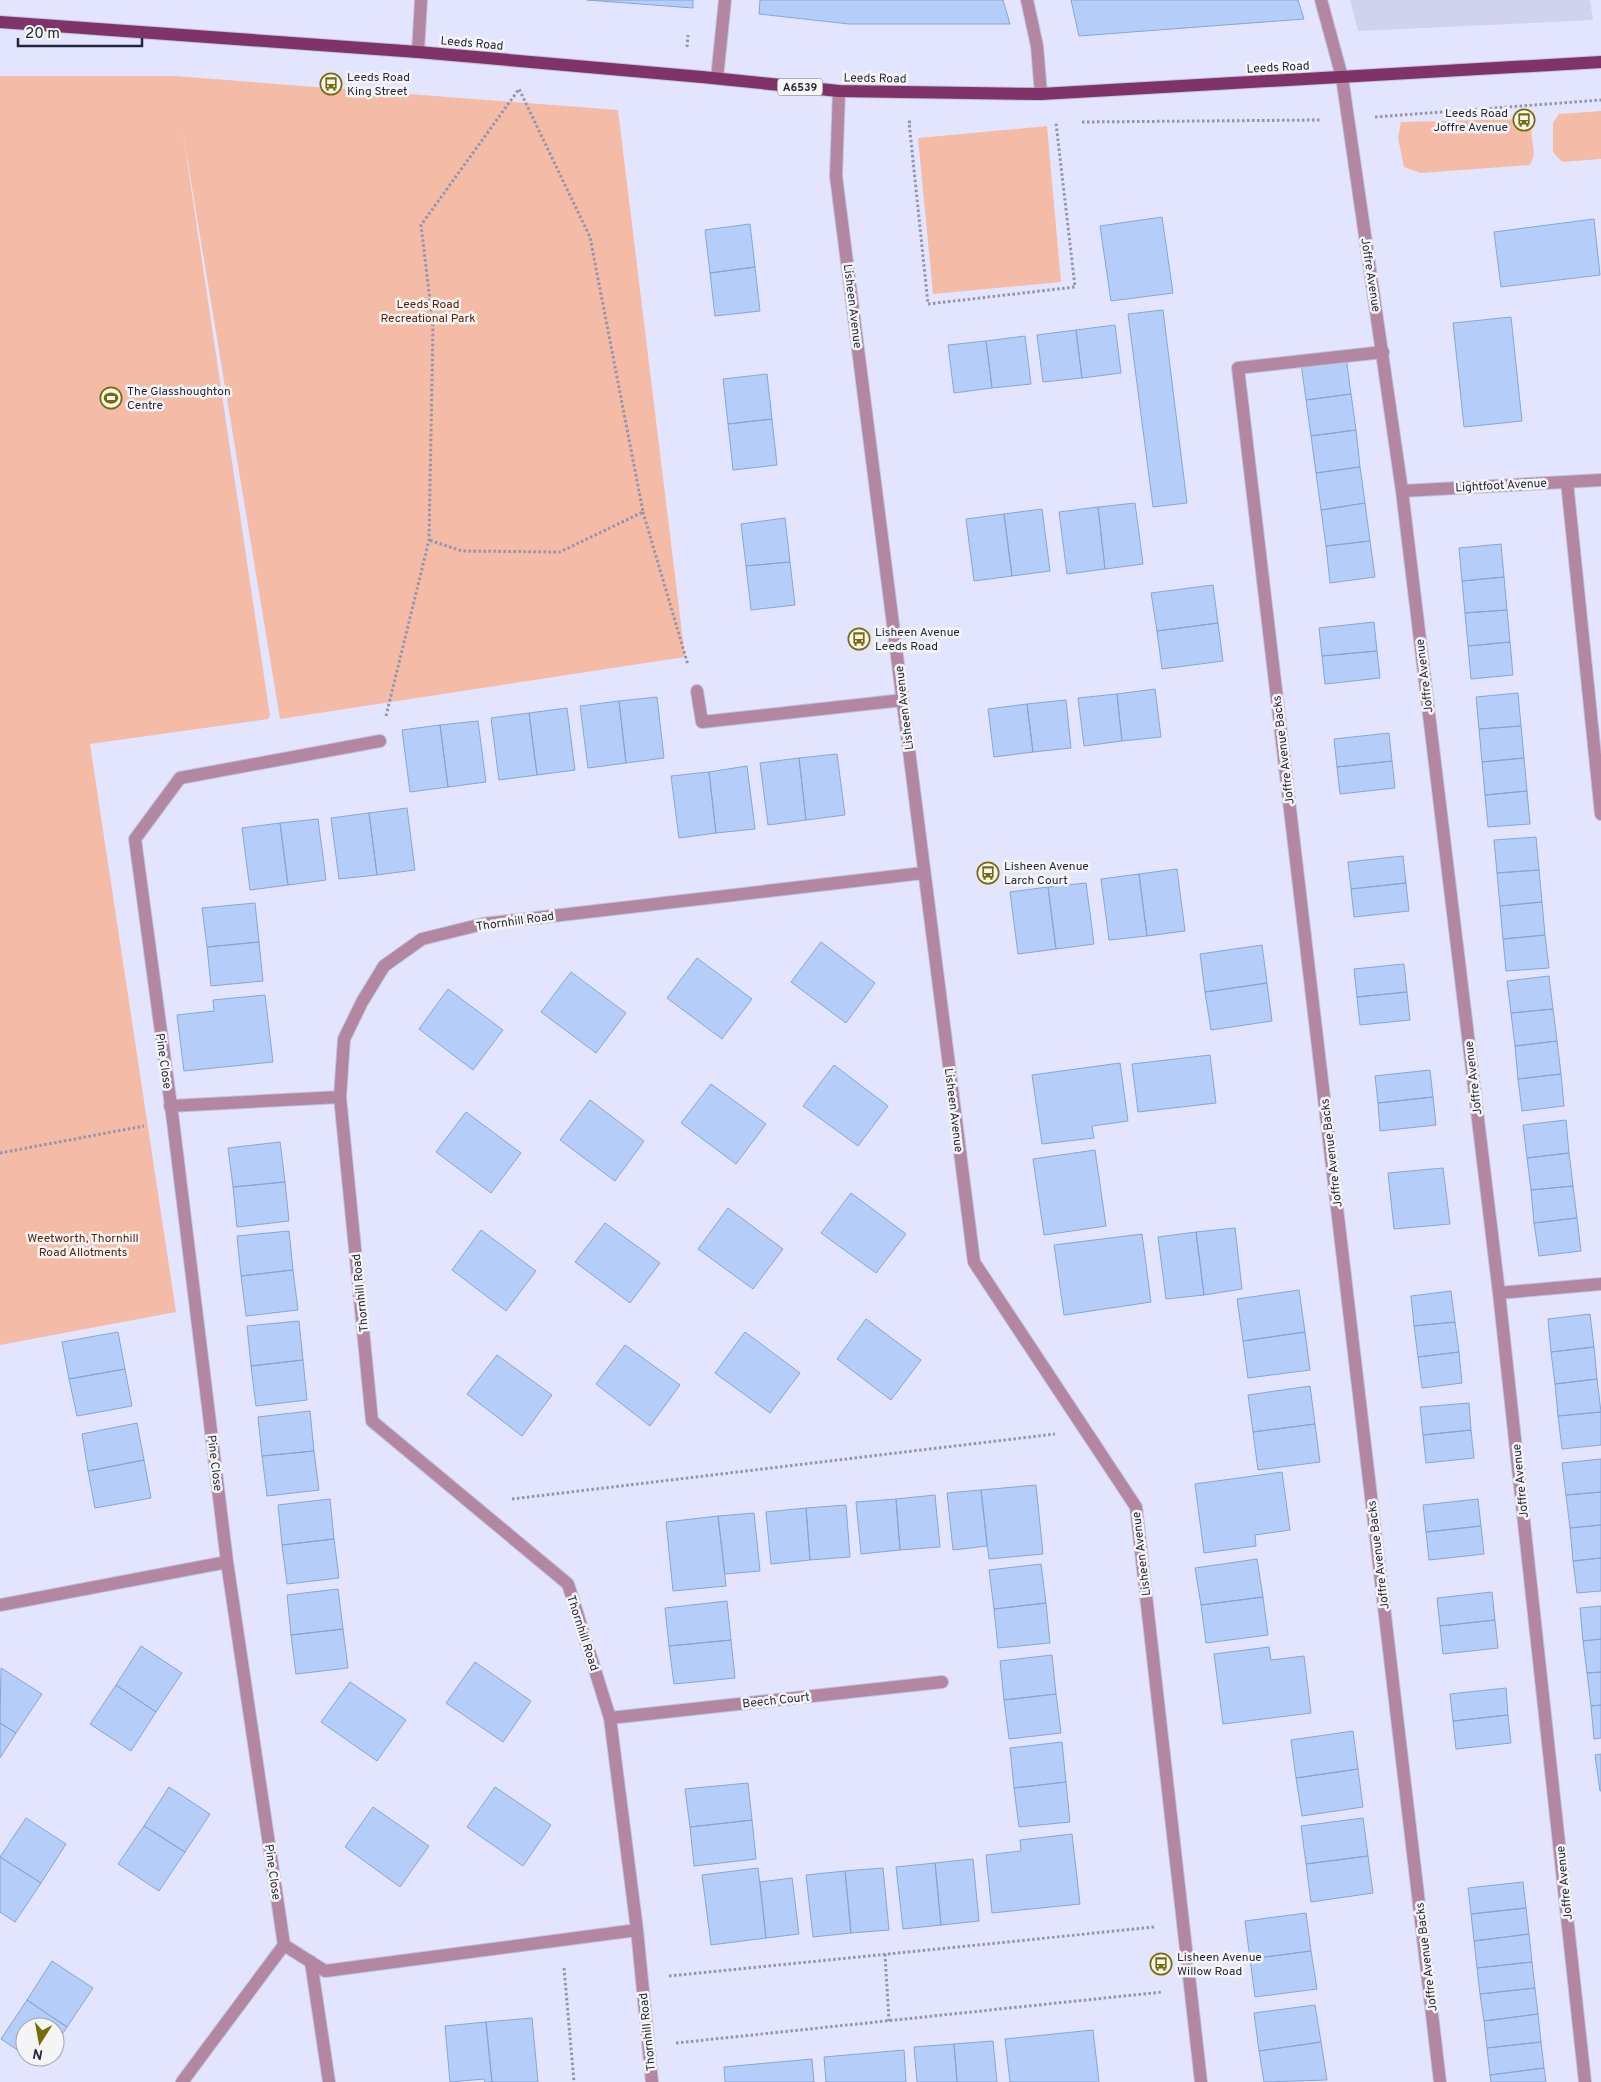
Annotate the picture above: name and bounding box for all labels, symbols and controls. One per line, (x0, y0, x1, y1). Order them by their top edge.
scale bar (18, 15, 141, 47)
text: 20 m (25, 25, 60, 44)
street label: Leeds Road (440, 33, 504, 55)
street label: Leeds Road (1246, 58, 1310, 78)
place label: Leeds Road King Street (347, 70, 410, 100)
street label: Leeds Road (843, 70, 907, 88)
bus stop icon: Leeds Road King Street (319, 72, 343, 96)
road number: A6539 (778, 78, 822, 95)
place label: Leeds Road Joffre Avenue (1433, 106, 1508, 136)
bus stop icon: Leeds Road Joffre Avenue (1512, 108, 1536, 132)
street label: Joffre Avenue (1356, 237, 1384, 313)
street label: Lisheen Avenue (839, 263, 865, 349)
park label: Leeds Road Recreational Park (380, 297, 476, 327)
place label: The Glasshoughton Centre (127, 384, 231, 414)
sports icon: The Glasshoughton Centre (99, 386, 123, 410)
street label: Lightfoot Avenue (1455, 476, 1547, 496)
place label: Lisheen Avenue Leeds Road (875, 625, 960, 655)
bus stop icon: Lisheen Avenue Leeds Road (847, 627, 871, 651)
street label: Joffre Avenue (1413, 638, 1437, 714)
street label: Lisheen Avenue (892, 665, 918, 751)
street label: Joffre Avenue Backs (1269, 694, 1299, 805)
place label: Lisheen Avenue Larch Court (1004, 859, 1089, 889)
bus stop icon: Lisheen Avenue Larch Court (976, 861, 1000, 885)
street label: Thornhill Road (475, 909, 555, 935)
street label: Pine Close (151, 1032, 175, 1090)
street label: Joffre Avenue (1462, 1040, 1486, 1116)
street label: Lisheen Avenue (940, 1067, 966, 1153)
street label: Joffre Avenue Backs (1317, 1097, 1347, 1208)
park label: Weetworth, Thornhill Road Allotments (27, 1231, 139, 1261)
street label: Thornhill Road (349, 1253, 373, 1333)
street label: Pine Close (203, 1434, 225, 1492)
street label: Joffre Avenue (1509, 1443, 1533, 1519)
street label: Joffre Avenue Backs (1364, 1499, 1394, 1610)
street label: Lisheen Avenue (1129, 1511, 1155, 1597)
street label: Thornhill Road (562, 1593, 602, 1673)
street label: Beech Court (742, 1690, 811, 1712)
street label: Pine Close (260, 1843, 284, 1901)
street label: Joffre Avenue (1553, 1845, 1577, 1921)
street label: Joffre Avenue Backs (1412, 1901, 1442, 2012)
place label: Lisheen Avenue Willow Road (1177, 1950, 1262, 1980)
bus stop icon: Lisheen Avenue Willow Road (1149, 1952, 1173, 1976)
street label: Thornhill Road (636, 1992, 660, 2072)
north arrow (15, 2017, 65, 2067)
text: N (31, 2044, 44, 2063)

